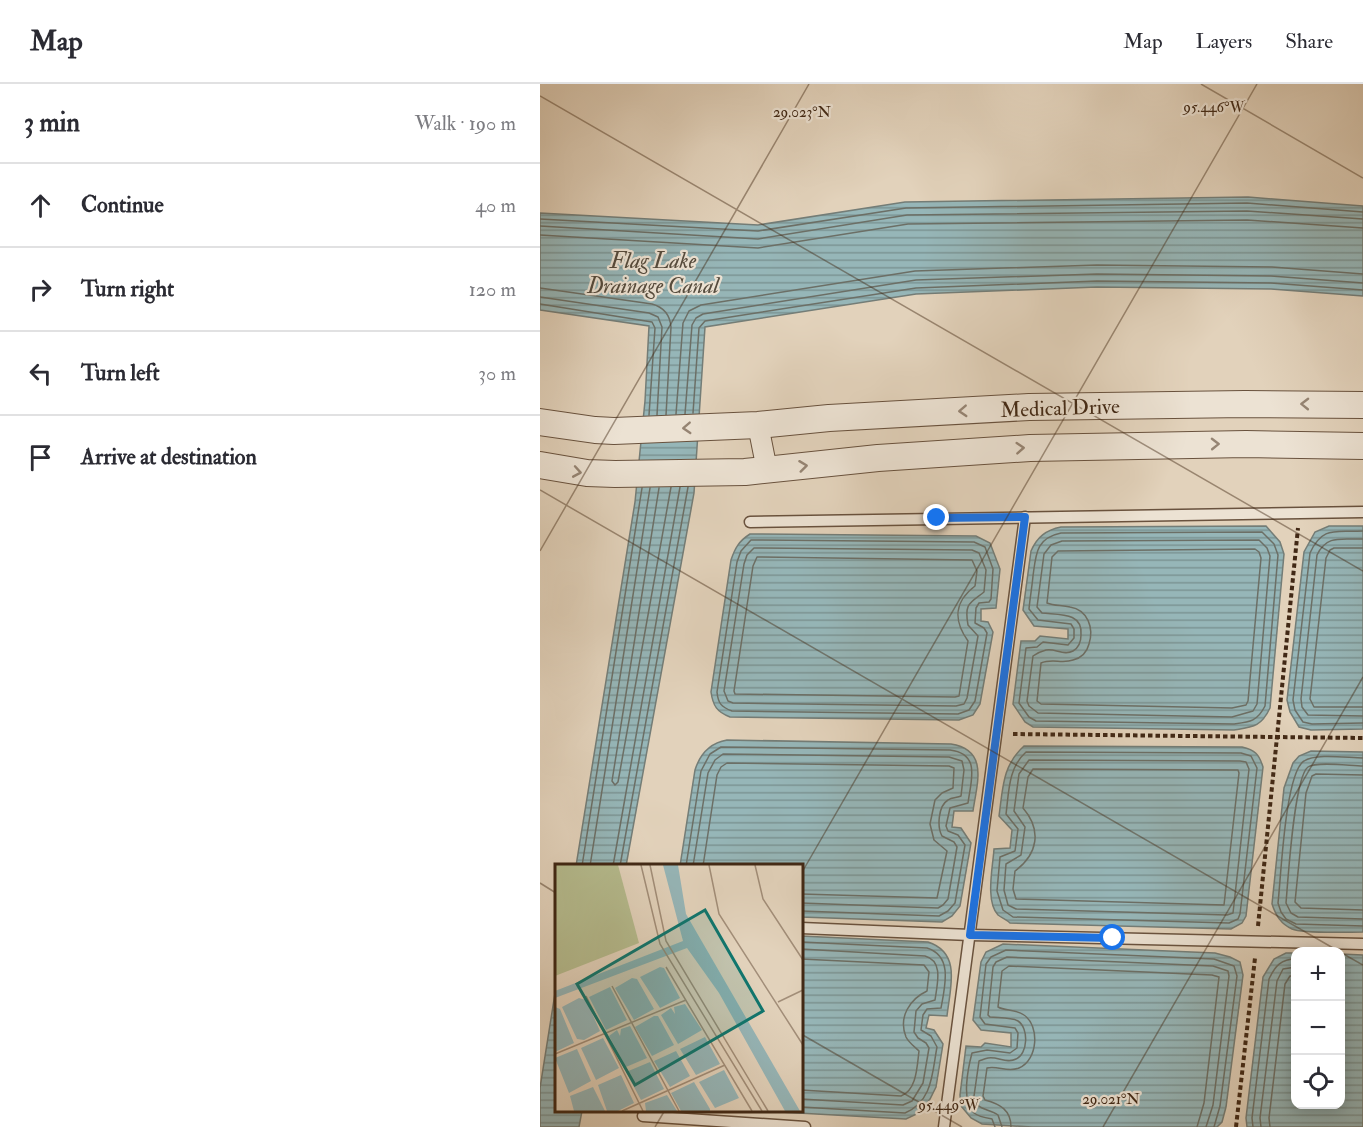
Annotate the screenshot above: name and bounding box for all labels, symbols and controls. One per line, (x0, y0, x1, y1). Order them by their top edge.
text: Map (30, 24, 83, 59)
text: Map (1123, 28, 1163, 55)
text: Layers (1196, 28, 1252, 55)
text: Share (1285, 28, 1333, 55)
text: 95.446°W (1182, 98, 1245, 117)
text: 29.023°N (773, 103, 832, 122)
text: 3 min (24, 107, 80, 139)
text: Walk · 190 m (415, 111, 516, 136)
icon: ahead (24, 189, 57, 222)
text: Continue (81, 191, 164, 219)
text: 40 m (475, 193, 516, 218)
water label: Flag Lake Drainage Canal (586, 247, 720, 300)
icon: right (24, 273, 57, 306)
text: Turn right (81, 275, 174, 303)
text: 120 m (469, 277, 516, 302)
icon: left (24, 357, 57, 390)
text: Turn left (81, 359, 160, 387)
text: 30 m (478, 361, 516, 386)
street label: Medical Drive (1000, 393, 1120, 424)
one-way arrow (1300, 398, 1309, 410)
one-way arrow (958, 404, 967, 417)
one-way arrow (682, 421, 691, 434)
one-way arrow (1211, 438, 1220, 450)
icon: arrive (24, 441, 57, 474)
one-way arrow (1016, 442, 1025, 455)
text: Arrive at destination (81, 443, 257, 471)
one-way arrow (798, 460, 807, 473)
one-way arrow (573, 465, 582, 477)
route end (923, 504, 949, 530)
inset map (555, 864, 802, 1112)
route start (1099, 924, 1125, 950)
map controls (1291, 947, 1345, 1109)
button: + (1291, 947, 1345, 1001)
button: − (1291, 1001, 1345, 1055)
button: locate (1291, 1055, 1345, 1109)
text: 29.021°N (1082, 1090, 1140, 1109)
text: 95.449°W (917, 1096, 981, 1115)

